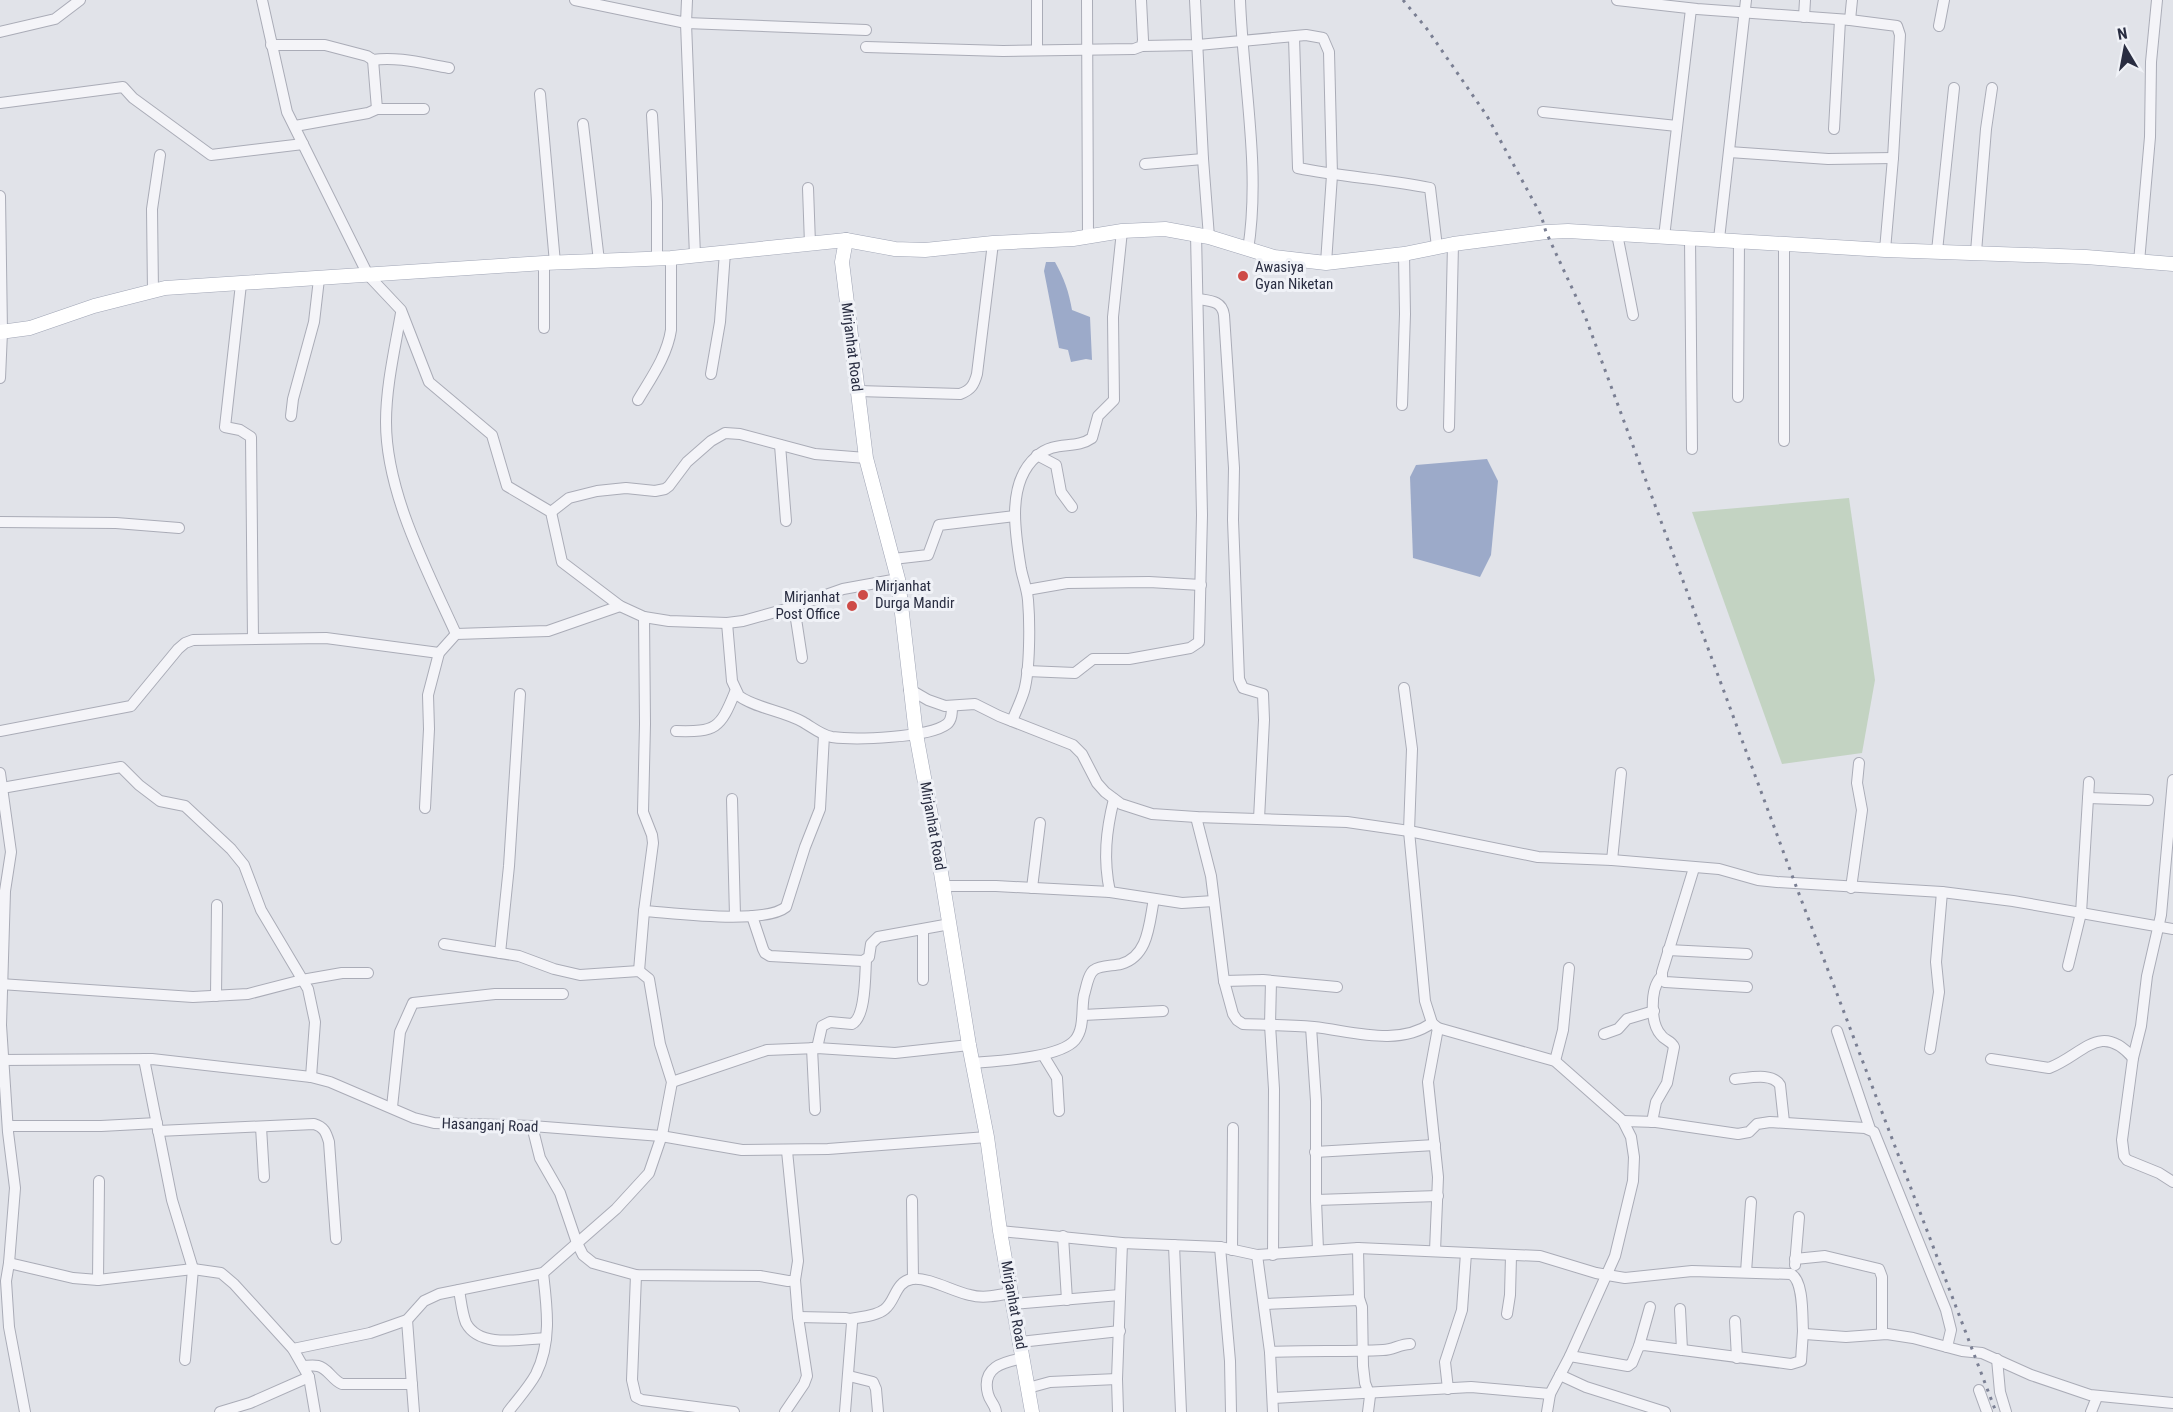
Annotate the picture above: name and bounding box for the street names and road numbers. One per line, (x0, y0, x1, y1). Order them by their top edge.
street label: Mirjanhat Road (838, 301, 866, 393)
street label: Mirjanhat Road (916, 780, 950, 872)
street label: Hasanganj Road (441, 1114, 539, 1136)
street label: Mirjanhat Road (997, 1259, 1031, 1351)

